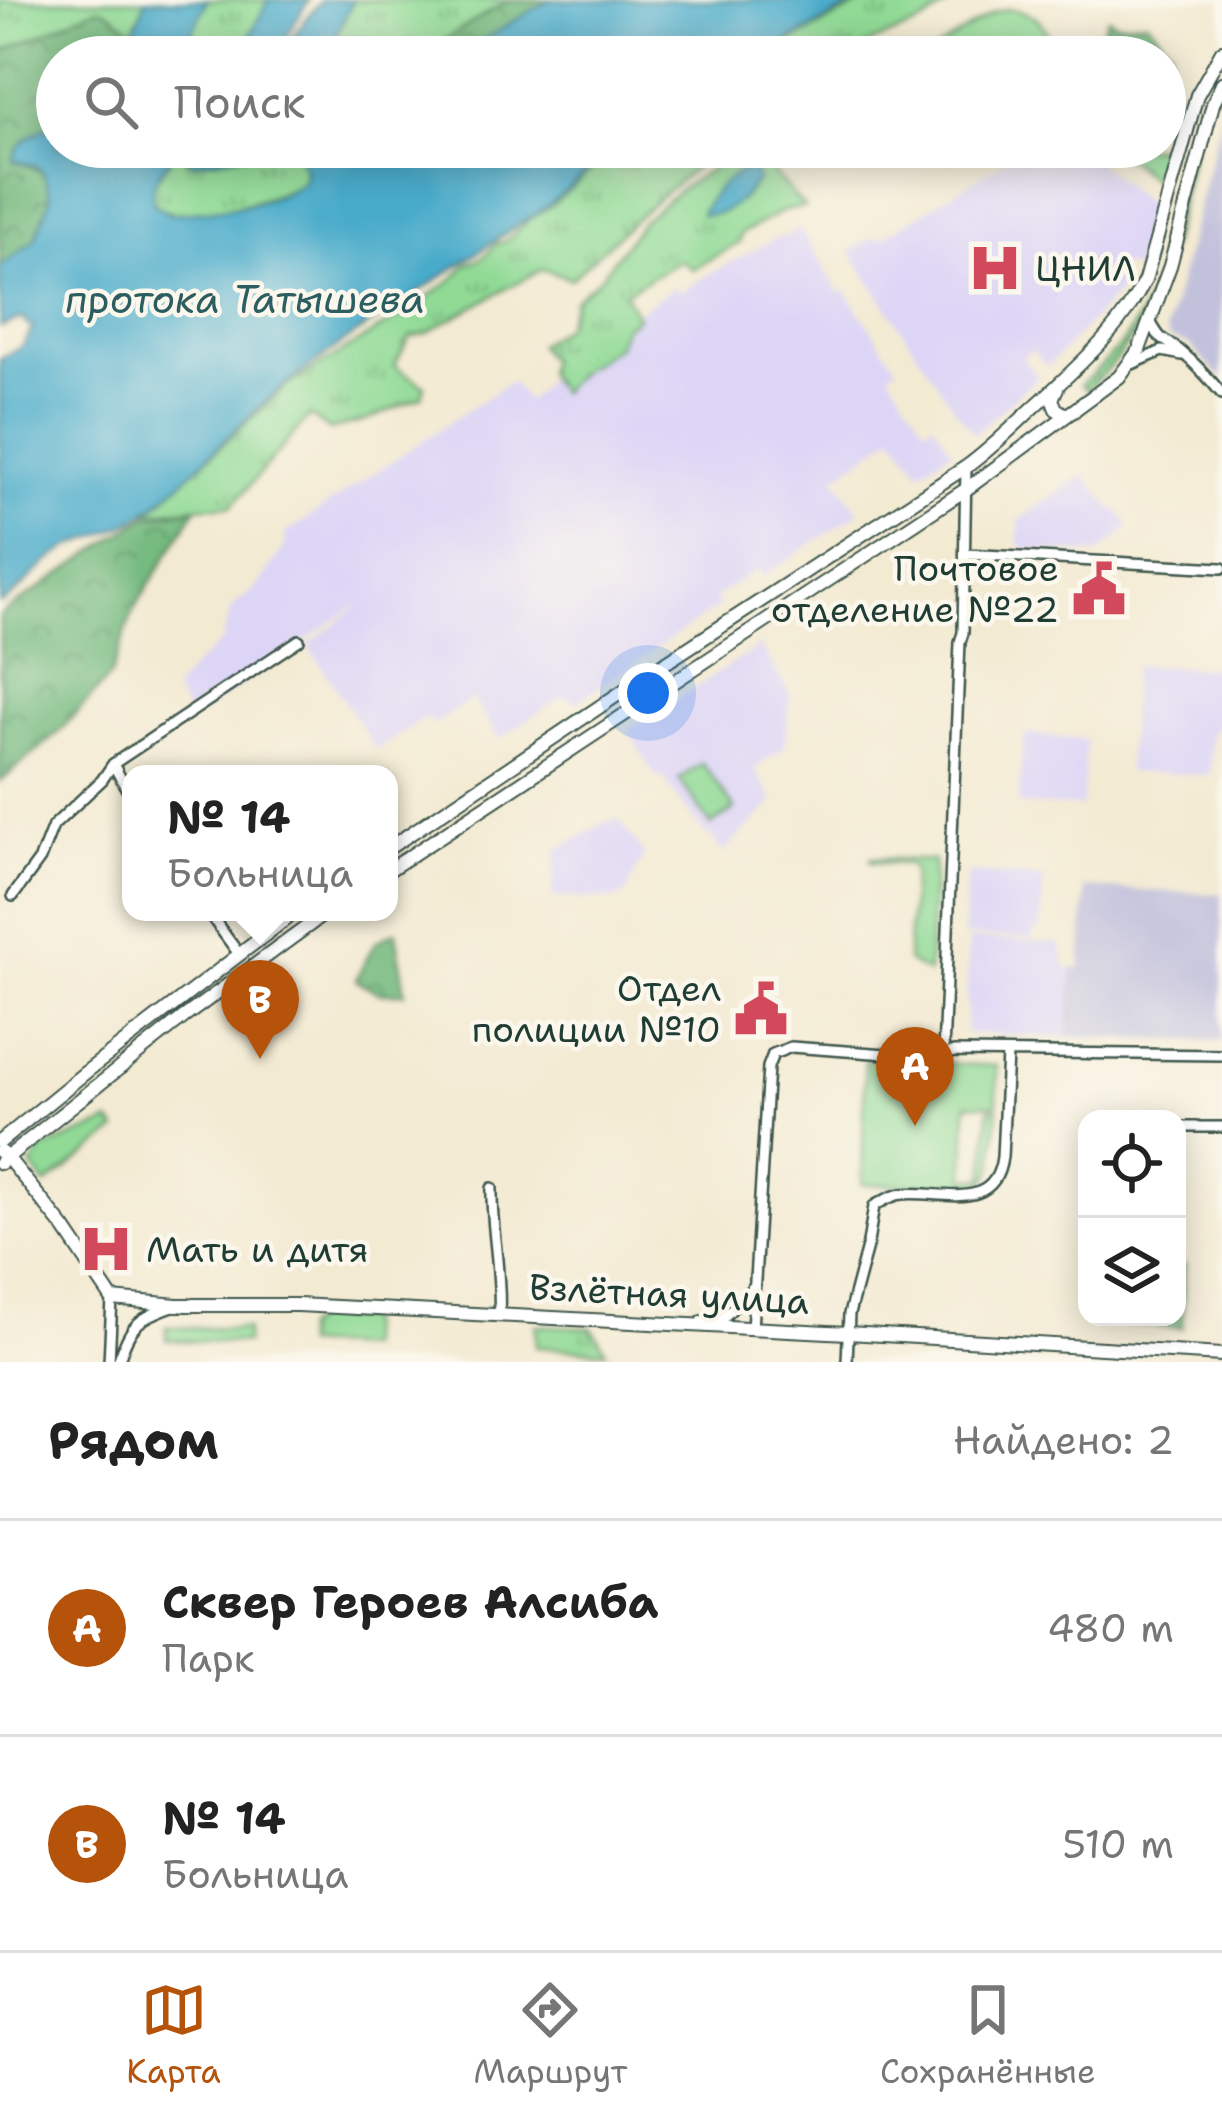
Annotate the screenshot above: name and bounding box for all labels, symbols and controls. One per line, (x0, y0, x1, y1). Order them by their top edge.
search box (36, 36, 1186, 168)
icon: search (78, 69, 144, 135)
text: Поиск (174, 72, 305, 132)
hospital icon: ЦНИЛ (966, 239, 1024, 297)
place label: ЦНИЛ (1035, 244, 1136, 293)
water label: протока Татышева (65, 273, 425, 325)
place label: Почтовое отделение №22 (771, 544, 1059, 634)
public building icon: Почтовое отделение №22 (1070, 560, 1128, 618)
your location (618, 663, 678, 723)
popup (122, 765, 398, 921)
text: № 14 (167, 787, 290, 847)
text: Больница (167, 847, 353, 899)
pin: B (221, 960, 299, 1059)
place label: Отдел полиции №10 (472, 964, 721, 1054)
public building icon: Отдел полиции №10 (732, 980, 790, 1038)
pin: A (876, 1027, 954, 1126)
map controls (1078, 1110, 1186, 1326)
button: locate (1078, 1110, 1186, 1218)
button: layers (1078, 1218, 1186, 1326)
hospital icon: Мать и дитя (77, 1220, 135, 1278)
place label: Мать и дитя (146, 1225, 369, 1274)
street label: Взлётная улица (528, 1262, 810, 1326)
text: Рядом (48, 1406, 219, 1474)
text: Найдено: 2 (953, 1414, 1174, 1466)
text: Сквер Героев Алсиба (162, 1572, 658, 1632)
text: A (72, 1602, 102, 1654)
text: 480 m (1047, 1602, 1174, 1654)
text: Парк (162, 1632, 255, 1684)
text: № 14 (162, 1788, 286, 1848)
text: B (75, 1818, 99, 1870)
text: 510 m (1062, 1818, 1174, 1870)
text: Больница (162, 1848, 348, 1900)
tab: Карта (126, 1977, 221, 2094)
tab: Маршрут (473, 1977, 627, 2094)
tab: Сохранённые (880, 1977, 1096, 2094)

